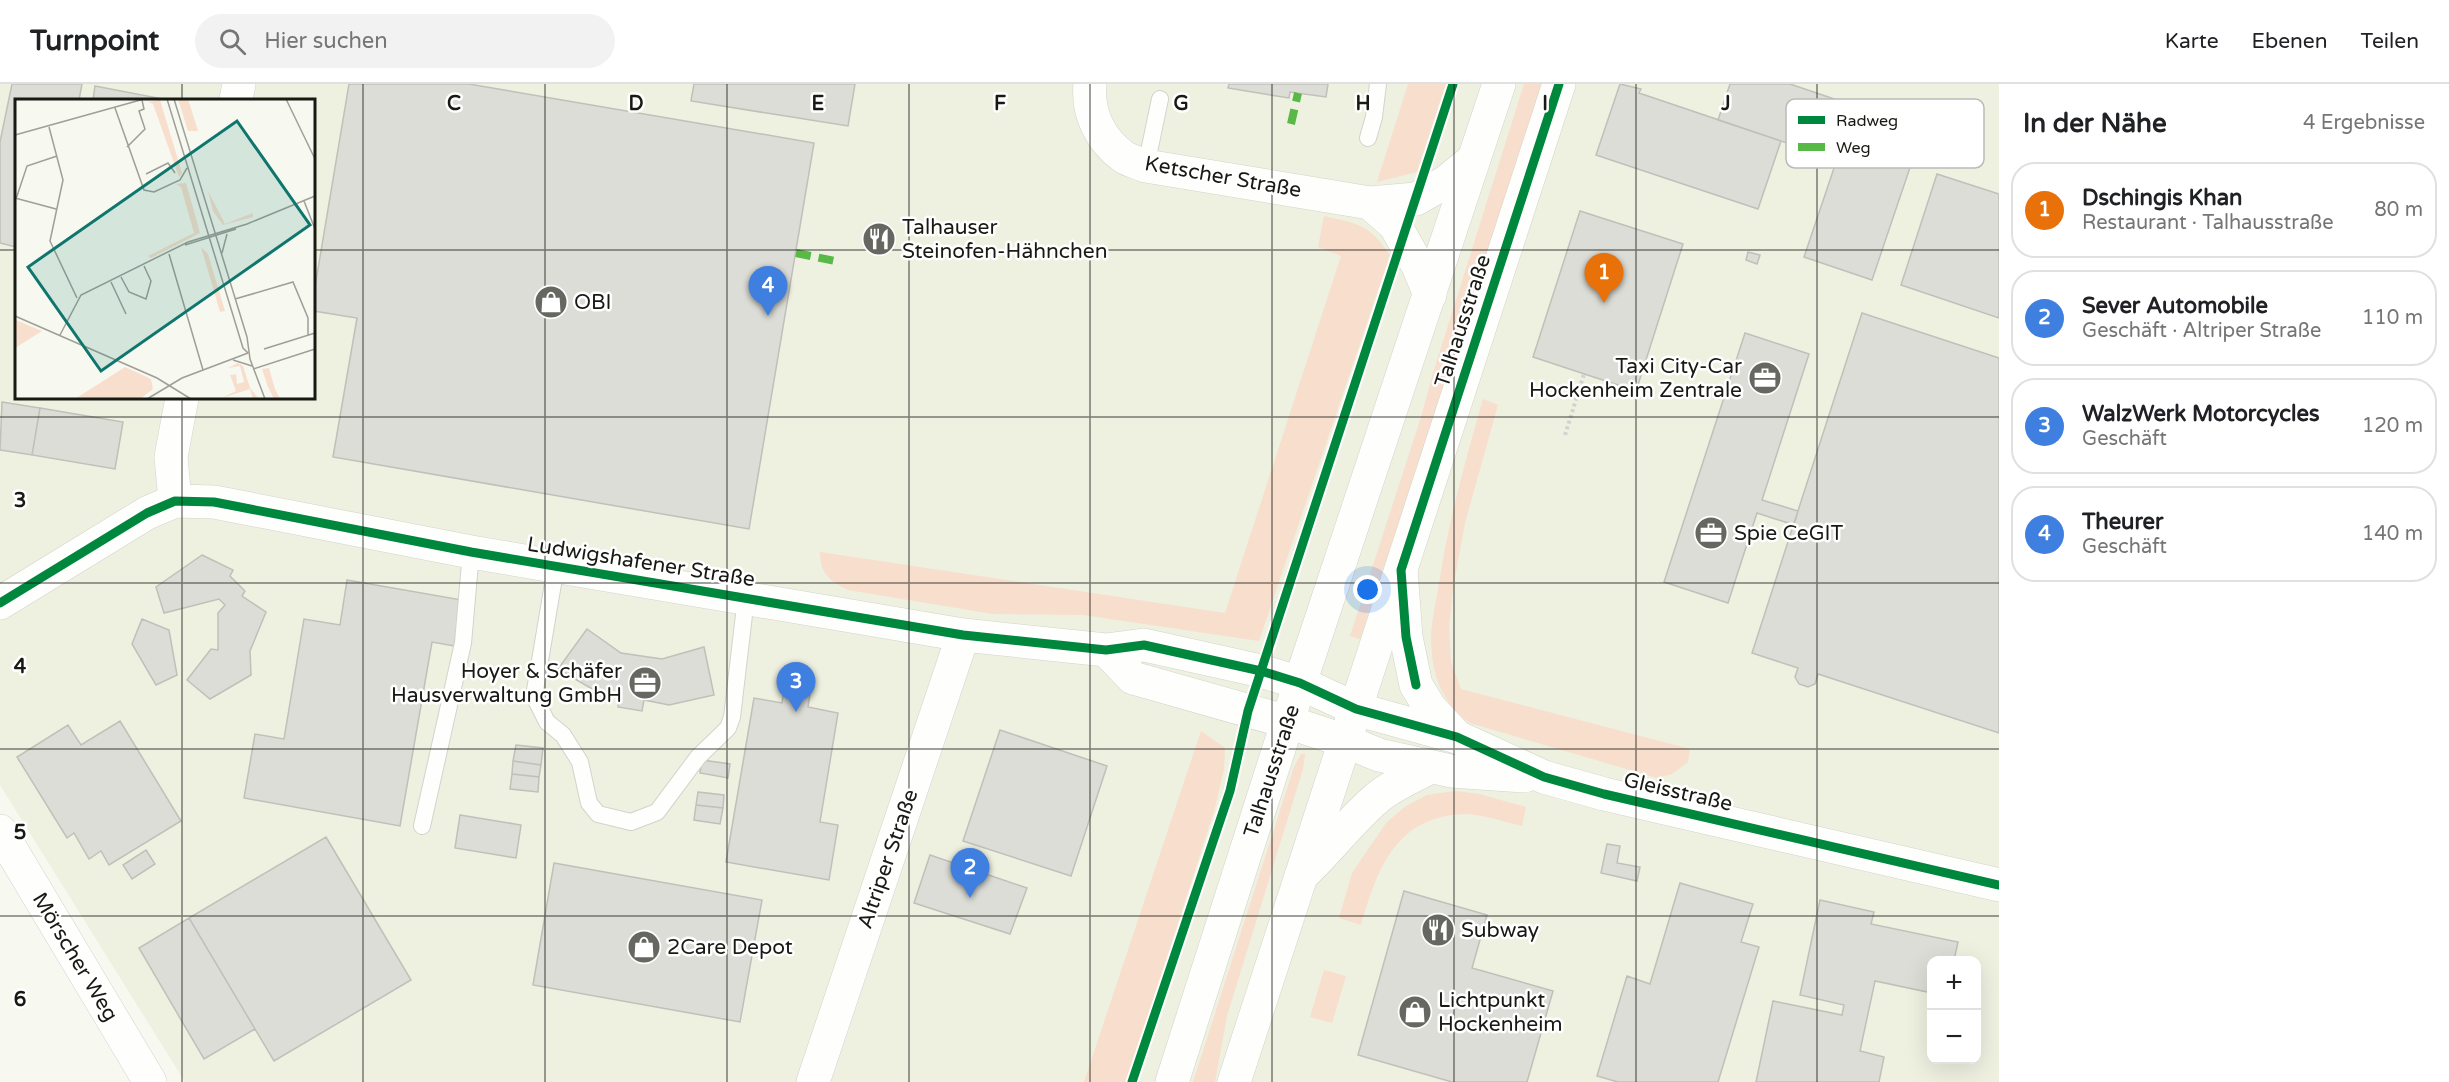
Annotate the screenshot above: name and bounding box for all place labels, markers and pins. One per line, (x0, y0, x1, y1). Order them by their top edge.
place label: Talhauser Steinofen-Hähnchen (902, 215, 1107, 264)
restaurant icon: Talhauser Steinofen-Hähnchen (861, 221, 897, 257)
pin: 1 (1584, 254, 1624, 303)
pin: 4 (748, 266, 788, 316)
shop icon: OBI (533, 284, 569, 320)
place label: OBI (574, 290, 612, 315)
place label: Taxi City-Car Hockenheim Zentrale (1529, 354, 1742, 403)
office icon: Taxi City-Car Hockenheim Zentrale (1747, 360, 1783, 396)
office icon: Spie CeGIT (1693, 515, 1729, 551)
place label: Spie CeGIT (1734, 521, 1844, 546)
place label: Hoyer & Schäfer Hausverwaltung GmbH (391, 659, 622, 708)
pin: 3 (776, 662, 816, 712)
office icon: Hoyer & Schäfer Hausverwaltung GmbH (627, 665, 663, 701)
pin: 2 (950, 848, 990, 898)
restaurant icon: Subway (1420, 912, 1456, 948)
place label: Subway (1461, 918, 1539, 943)
shop icon: 2Care Depot (626, 929, 662, 965)
place label: 2Care Depot (667, 935, 793, 960)
place label: Lichtpunkt Hockenheim (1438, 988, 1563, 1037)
shop icon: Lichtpunkt Hockenheim (1397, 994, 1433, 1030)

